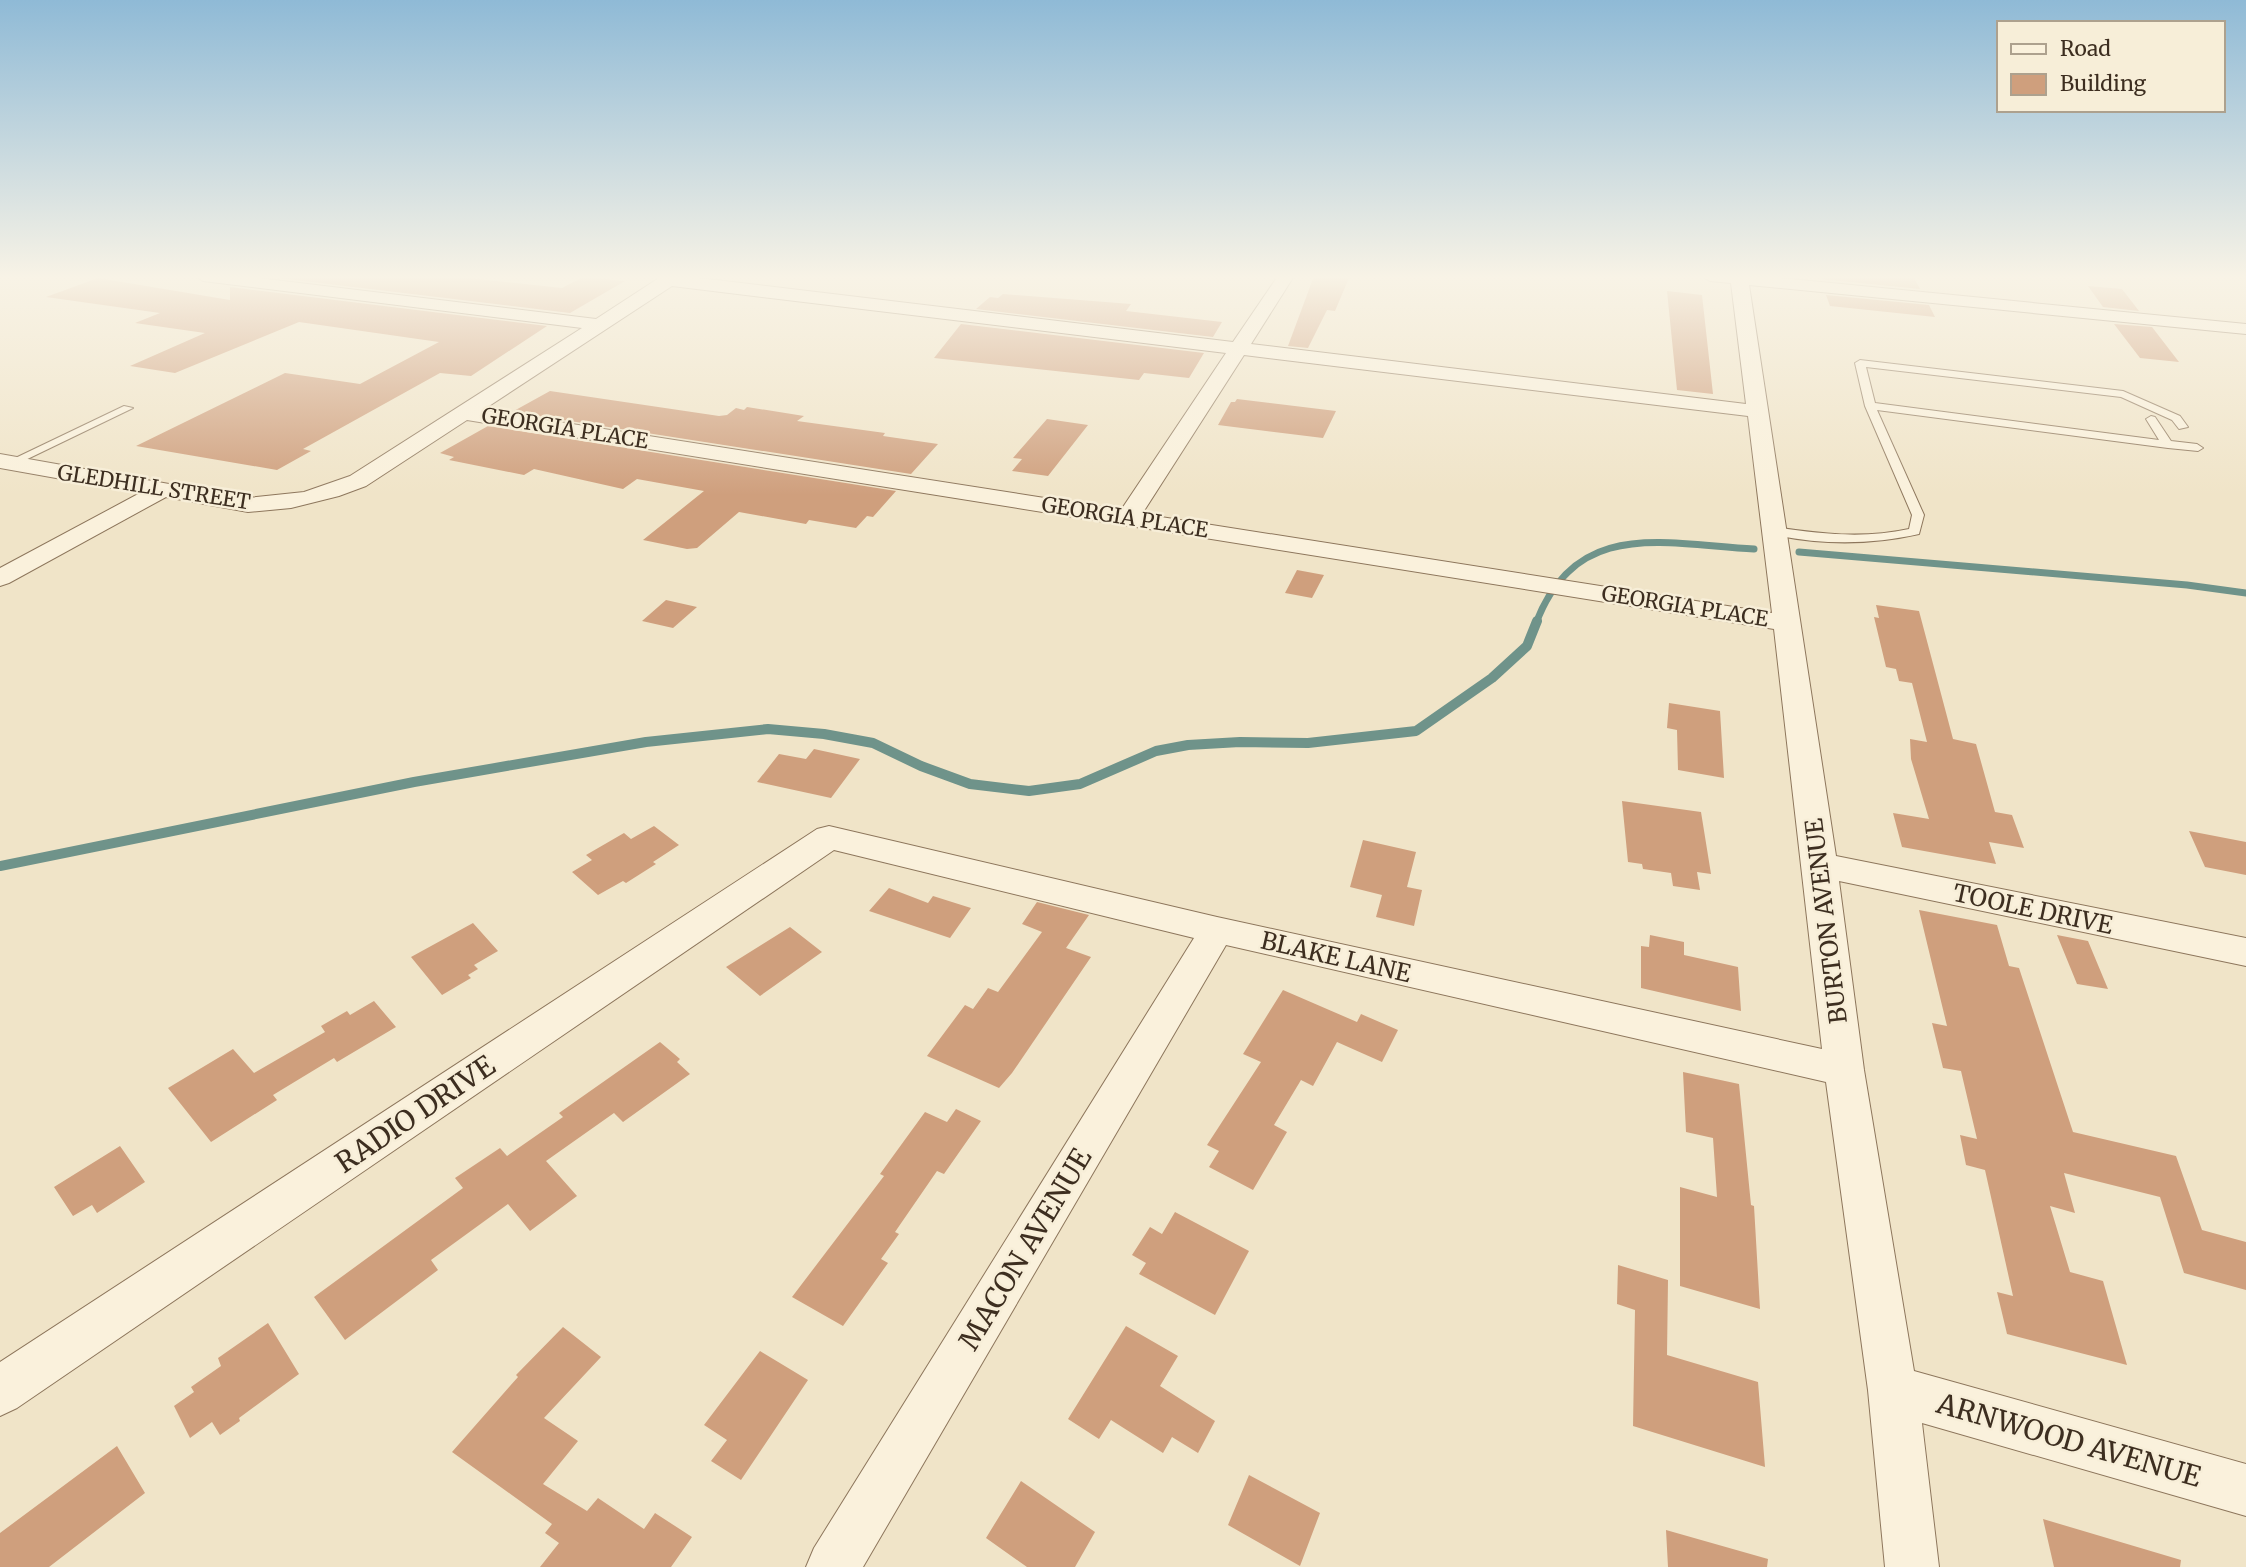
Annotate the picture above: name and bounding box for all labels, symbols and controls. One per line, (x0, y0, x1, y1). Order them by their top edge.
legend (1997, 21, 2225, 112)
text: Road (2060, 35, 2111, 62)
text: Building (2060, 70, 2147, 97)
street label: GEORGIA PLACE (480, 401, 651, 455)
street label: GLEDHILL STREET (56, 458, 253, 516)
street label: GEORGIA PLACE (1040, 490, 1211, 544)
street label: GEORGIA PLACE (1600, 579, 1771, 633)
street label: BURTON AVENUE (1798, 816, 1854, 1025)
street label: TOOLE DRIVE (1950, 877, 2116, 941)
street label: BLAKE LANE (1258, 925, 1415, 989)
street label: RADIO DRIVE (328, 1047, 502, 1181)
street label: MACON AVENUE (951, 1142, 1099, 1356)
street label: ARNWOOD AVENUE (1932, 1385, 2205, 1495)

